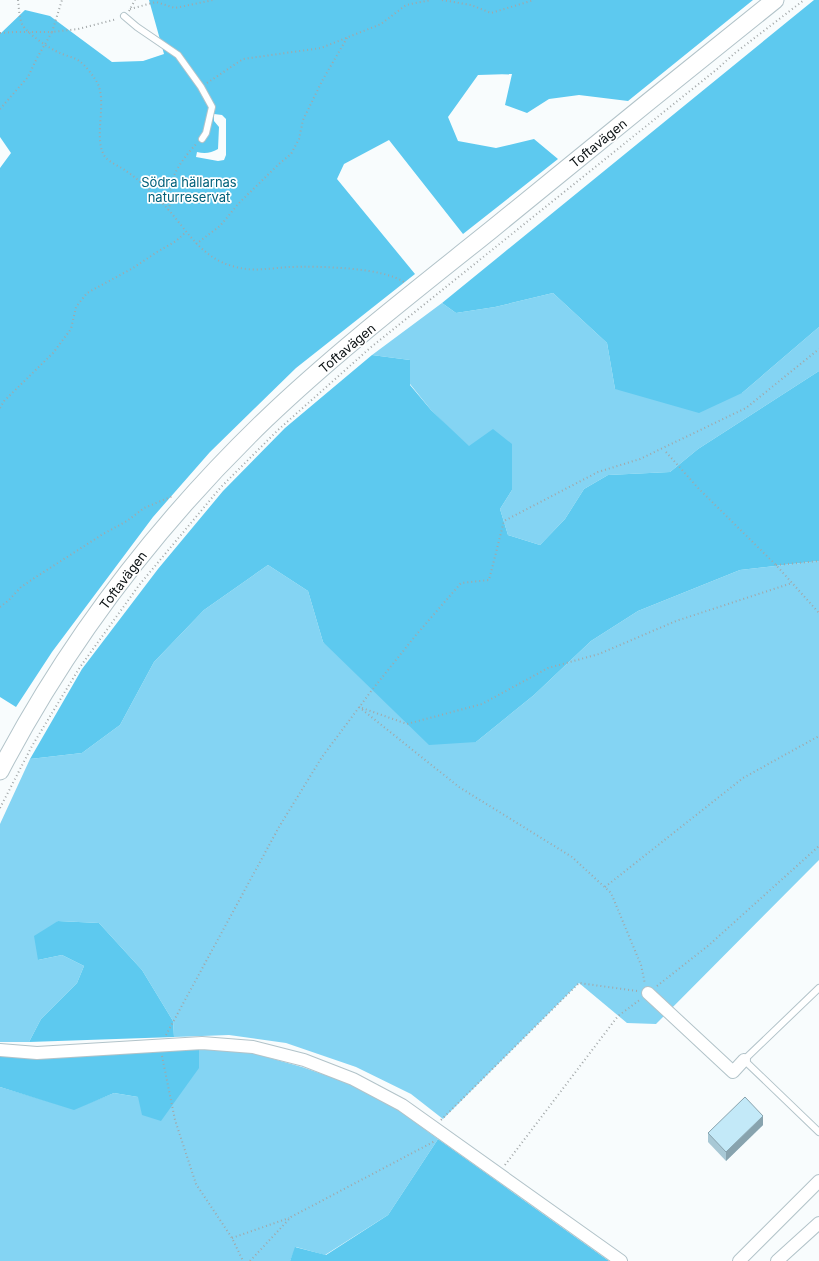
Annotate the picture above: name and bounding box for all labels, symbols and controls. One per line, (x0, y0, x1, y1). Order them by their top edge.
street label: Toftavägen (566, 115, 630, 171)
park label: Södra hällarnas naturreservat (141, 174, 237, 205)
street label: Toftavägen (316, 320, 378, 376)
street label: Toftavägen (96, 548, 150, 612)

